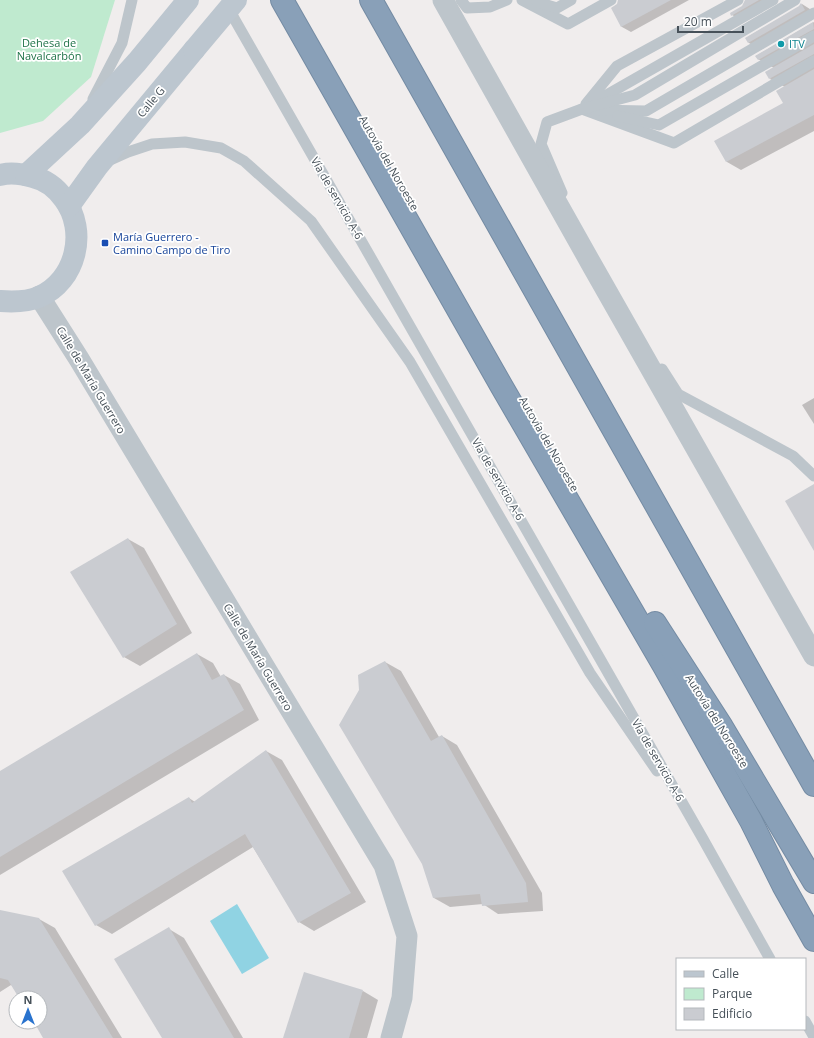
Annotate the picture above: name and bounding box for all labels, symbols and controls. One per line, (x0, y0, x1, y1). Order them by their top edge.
scale bar (678, 8, 743, 34)
text: 20 m (684, 13, 712, 30)
park label: Dehesa de Navalcarbón (17, 35, 81, 63)
place label: ITV (789, 36, 805, 51)
marker: ITV (776, 39, 786, 49)
street label: Calle G (133, 83, 168, 120)
street label: Autovía del Noroeste (356, 112, 423, 213)
street label: Vía de servicio A-6 (308, 154, 367, 242)
place label: María Guerrero - Camino Campo de Tiro (113, 229, 231, 257)
marker: María Guerrero - Camino Campo de Tiro (100, 238, 110, 248)
street label: Calle de María Guerrero (53, 323, 130, 437)
street label: Autovía del Noroeste (516, 393, 583, 494)
street label: Vía de servicio A-6 (469, 435, 528, 523)
street label: Calle de María Guerrero (220, 600, 297, 714)
street label: Autovía del Noroeste (683, 671, 752, 770)
street label: Vía de servicio A-6 (629, 716, 688, 804)
legend (676, 958, 806, 1030)
text: Calle (712, 965, 739, 982)
text: Parque (712, 985, 752, 1002)
north arrow (8, 990, 48, 1030)
text: N (24, 992, 32, 1007)
text: Edificio (712, 1005, 752, 1022)

